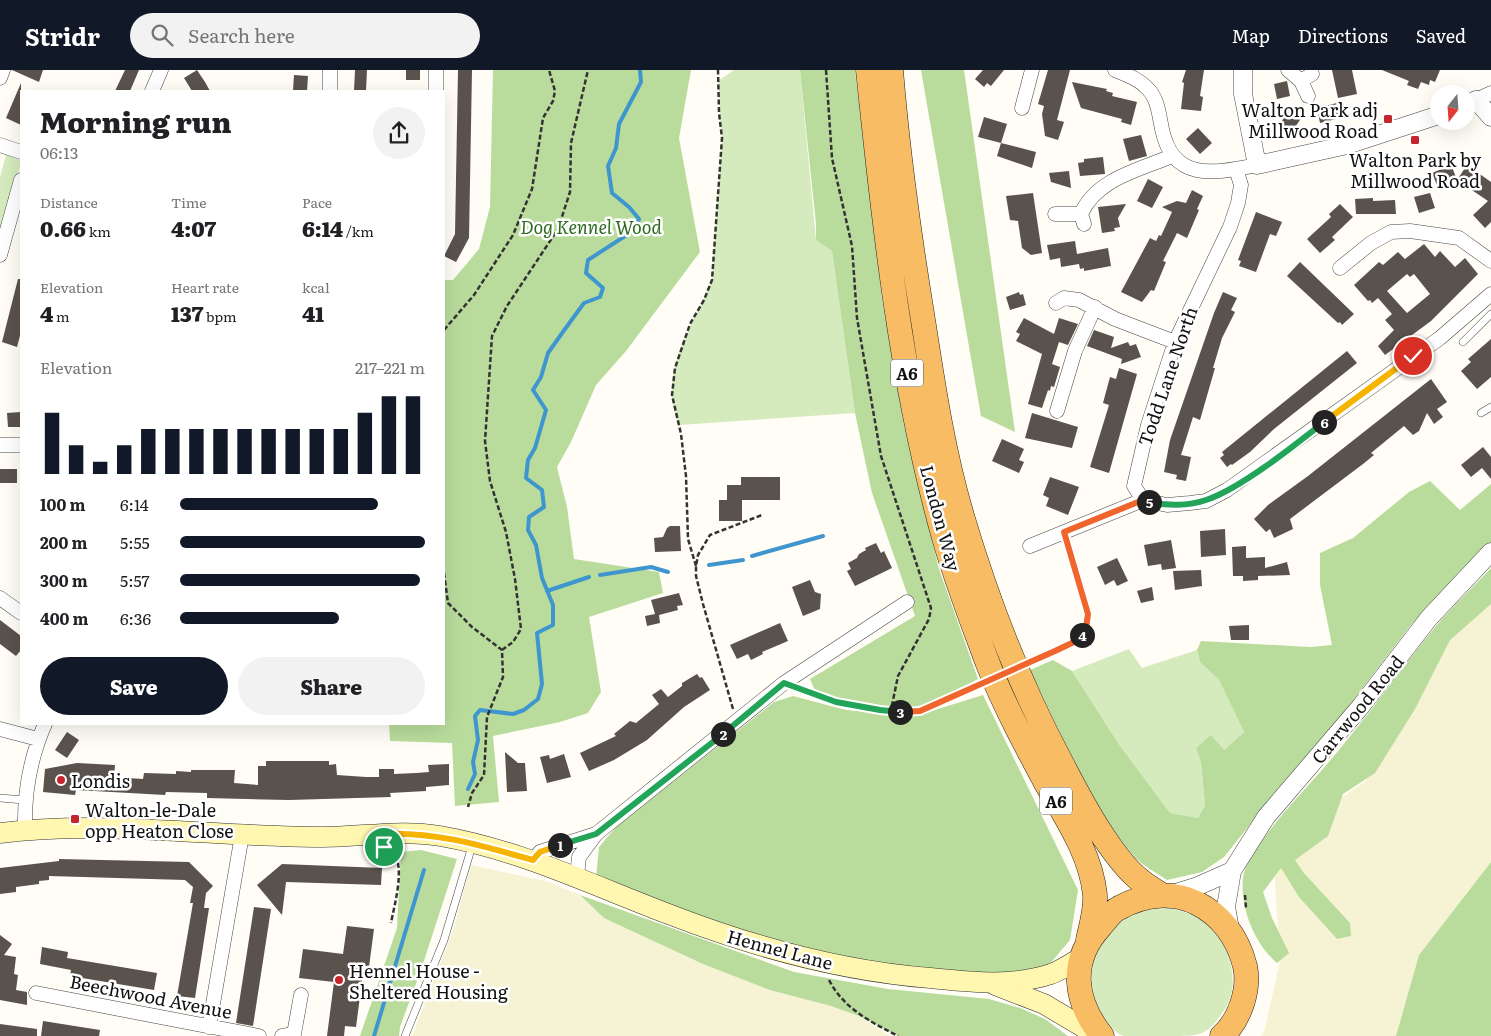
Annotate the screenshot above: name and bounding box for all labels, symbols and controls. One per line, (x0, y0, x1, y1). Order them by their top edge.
search box (130, 13, 480, 58)
text: Stridr (25, 18, 100, 53)
icon: search (148, 21, 176, 49)
text: Search here (188, 21, 295, 49)
text: Map (1232, 22, 1270, 49)
text: Directions (1298, 22, 1388, 49)
text: Saved (1416, 22, 1466, 49)
north arrow (1430, 85, 1475, 130)
map controls (1430, 85, 1475, 130)
place label: Walton Park adj Millwood Road (1241, 96, 1378, 144)
text: Morning run (40, 100, 231, 142)
button: share (373, 107, 425, 159)
marker: Walton Park adj Millwood Road (1382, 113, 1394, 125)
marker: Walton Park by Millwood Road (1409, 134, 1421, 146)
text: 06:13 (40, 140, 78, 164)
place label: Walton Park by Millwood Road (1349, 146, 1482, 194)
text: Distance (40, 192, 98, 212)
text: Time (171, 192, 207, 212)
text: Pace (302, 192, 332, 212)
text: 0.66 (40, 212, 86, 243)
text: 4:07 (171, 212, 216, 243)
text: 6:14 (302, 212, 343, 243)
park label: Dog Kennel Wood (520, 213, 662, 240)
text: km (86, 221, 111, 241)
text: /km (343, 221, 374, 241)
text: Elevation (40, 277, 103, 297)
text: Heart rate (171, 277, 239, 297)
text: kcal (302, 277, 330, 297)
text: 4 (40, 297, 53, 328)
text: 137 (171, 297, 203, 328)
text: 41 (302, 297, 324, 328)
street label: Todd Lane North (1130, 303, 1204, 449)
text: m (53, 306, 70, 326)
text: bpm (203, 306, 237, 326)
pin (1392, 335, 1434, 377)
icon: check (1399, 342, 1427, 370)
text: Elevation (40, 355, 112, 379)
text: 217–221 m (355, 355, 425, 379)
road number: A6 (891, 360, 923, 386)
pin: 6 (1312, 410, 1336, 434)
text: 6 (1320, 412, 1329, 432)
street label: London Way (914, 462, 968, 575)
pin: 5 (1136, 490, 1162, 514)
text: 100 m (40, 492, 86, 516)
text: 6:14 (120, 492, 149, 516)
text: 5 (1146, 492, 1153, 512)
text: 200 m (40, 530, 87, 554)
text: 5:55 (120, 530, 150, 554)
text: 300 m (40, 568, 88, 592)
text: 5:57 (120, 568, 150, 592)
text: 400 m (40, 606, 89, 630)
text: 6:36 (120, 606, 151, 630)
pin: 4 (1070, 622, 1094, 648)
text: 4 (1078, 625, 1087, 645)
street label: Carrwood Road (1304, 649, 1410, 769)
button: Save (40, 657, 228, 715)
button: Share (238, 657, 425, 715)
pin: 3 (888, 700, 912, 724)
text: 3 (897, 702, 904, 722)
pin: 2 (710, 722, 736, 746)
text: 2 (720, 724, 727, 744)
place label: Londis (71, 767, 130, 794)
marker: Londis (55, 774, 67, 786)
road number: A6 (1040, 788, 1072, 814)
place label: Walton-le-Dale opp Heaton Close (85, 796, 234, 844)
marker: Walton-le-Dale opp Heaton Close (69, 813, 81, 825)
pin (363, 826, 405, 868)
pin: 1 (548, 832, 572, 858)
icon: arrive (370, 833, 398, 861)
text: 1 (558, 835, 563, 855)
street label: Hennel Lane (724, 922, 836, 976)
place label: Hennel House - Sheltered Housing (349, 957, 509, 1005)
street label: Beechwood Avenue (68, 967, 234, 1025)
marker: Hennel House - Sheltered Housing (333, 974, 345, 986)

